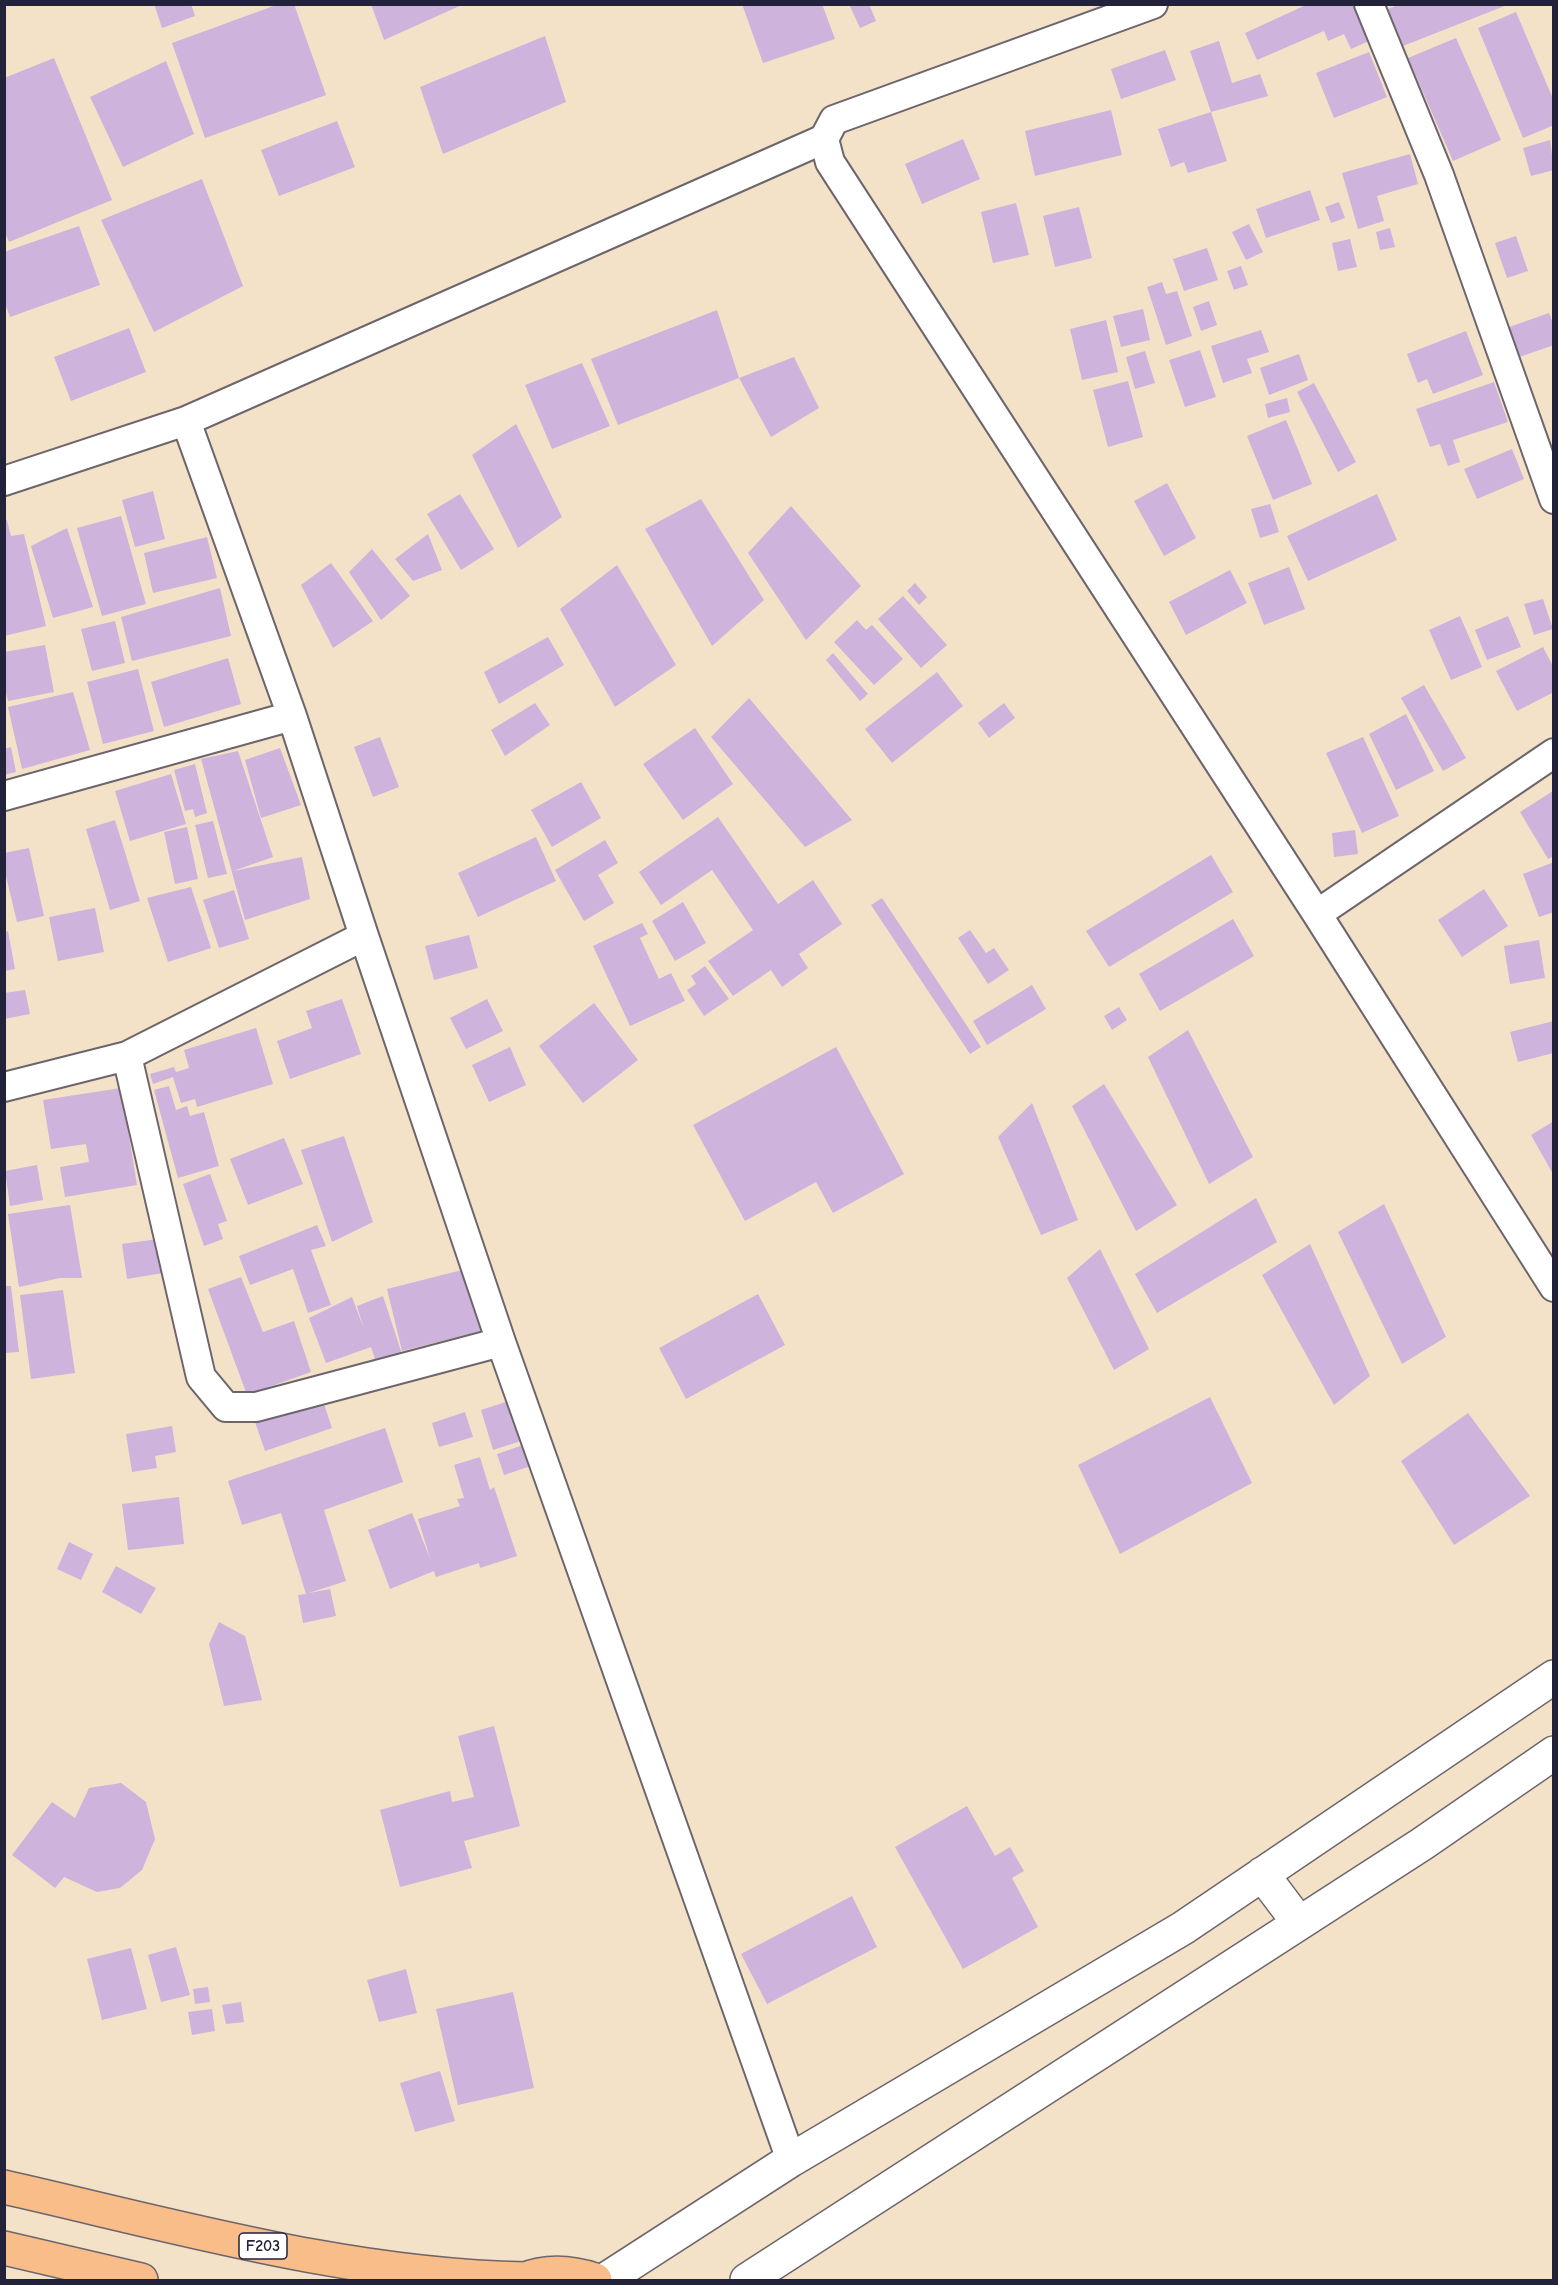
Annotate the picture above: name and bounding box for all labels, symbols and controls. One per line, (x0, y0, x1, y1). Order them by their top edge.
road number: F203 (239, 2233, 287, 2259)

